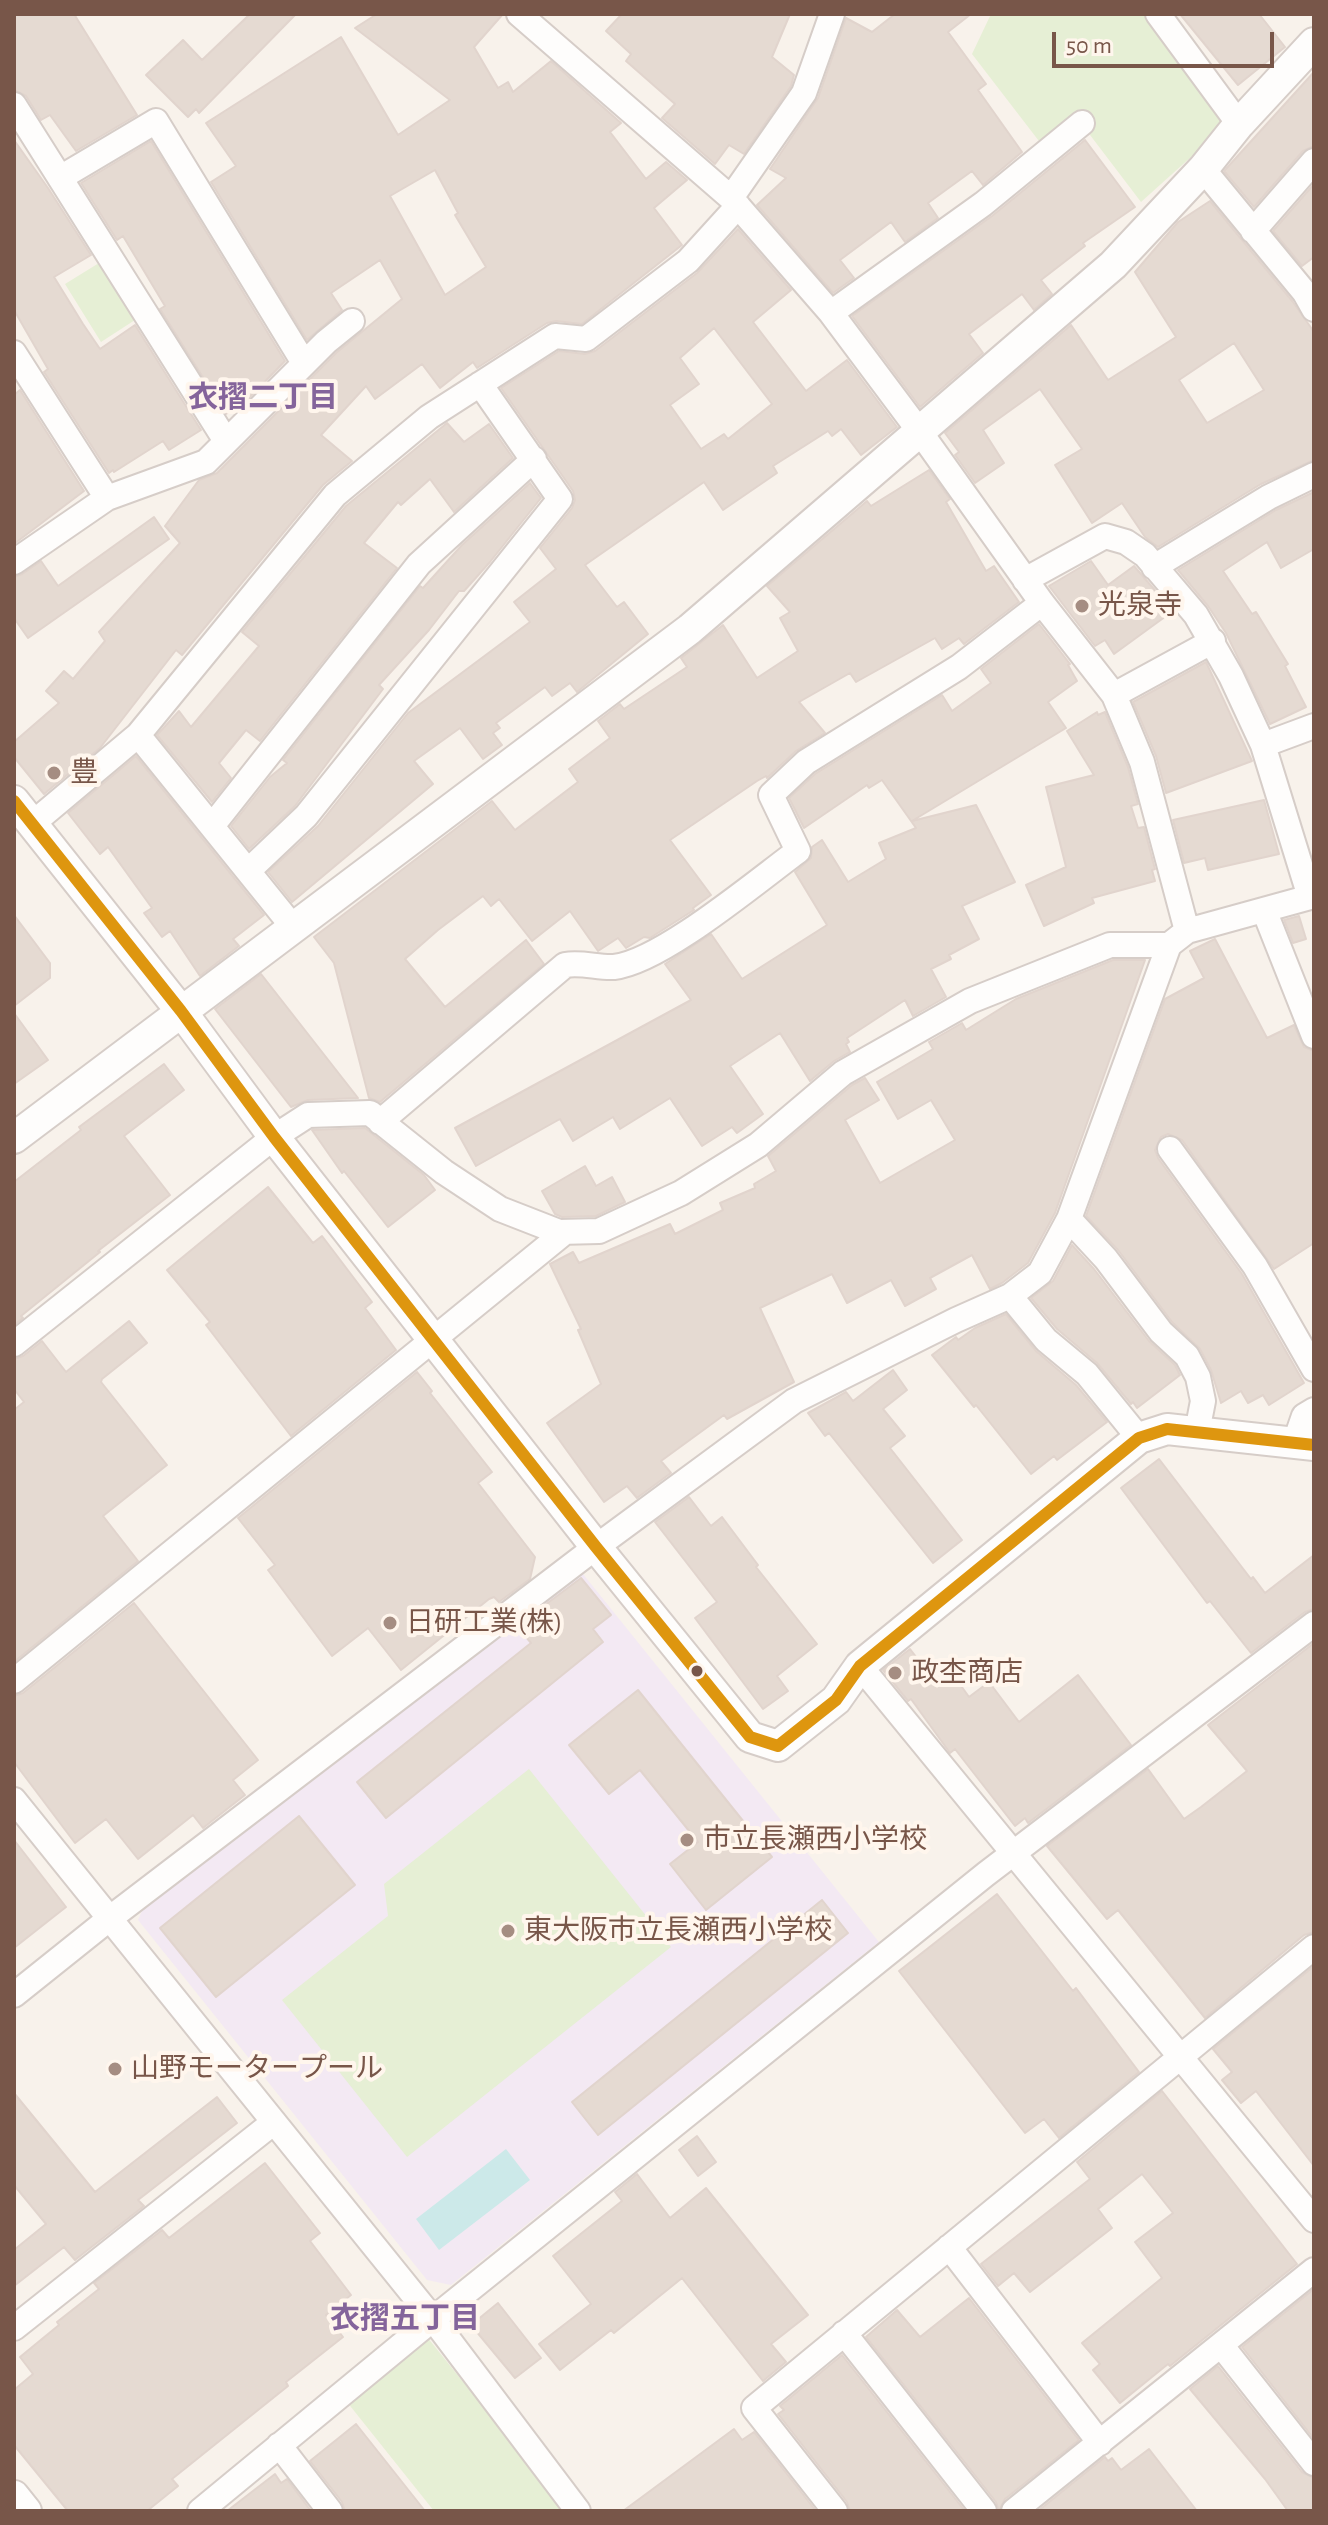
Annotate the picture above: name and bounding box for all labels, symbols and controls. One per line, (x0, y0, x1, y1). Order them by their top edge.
scale bar (1056, 16, 1278, 66)
text: 50 m (1066, 34, 1112, 58)
district label: 衣摺二丁目 (188, 380, 338, 416)
place label: 光泉寺 (1098, 589, 1182, 623)
marker: 光泉寺 (1073, 597, 1091, 615)
place label: 豊 (70, 756, 98, 790)
marker: 豊 (45, 764, 63, 782)
place label: 日研工業(株) (406, 1606, 563, 1640)
marker: 日研工業(株) (381, 1614, 399, 1632)
place label: 政杢商店 (911, 1656, 1023, 1690)
unlabelled marker (689, 1663, 705, 1679)
marker: 政杢商店 (886, 1664, 904, 1682)
place label: 市立長瀬西小学校 (703, 1823, 927, 1857)
marker: 市立長瀬西小学校 (678, 1831, 696, 1849)
place label: 東大阪市立長瀬西小学校 (524, 1914, 832, 1948)
marker: 東大阪市立長瀬西小学校 (499, 1922, 517, 1940)
place label: 山野モータープール (131, 2052, 383, 2086)
marker: 山野モータープール (106, 2060, 124, 2078)
district label: 衣摺五丁目 (330, 2301, 480, 2337)

